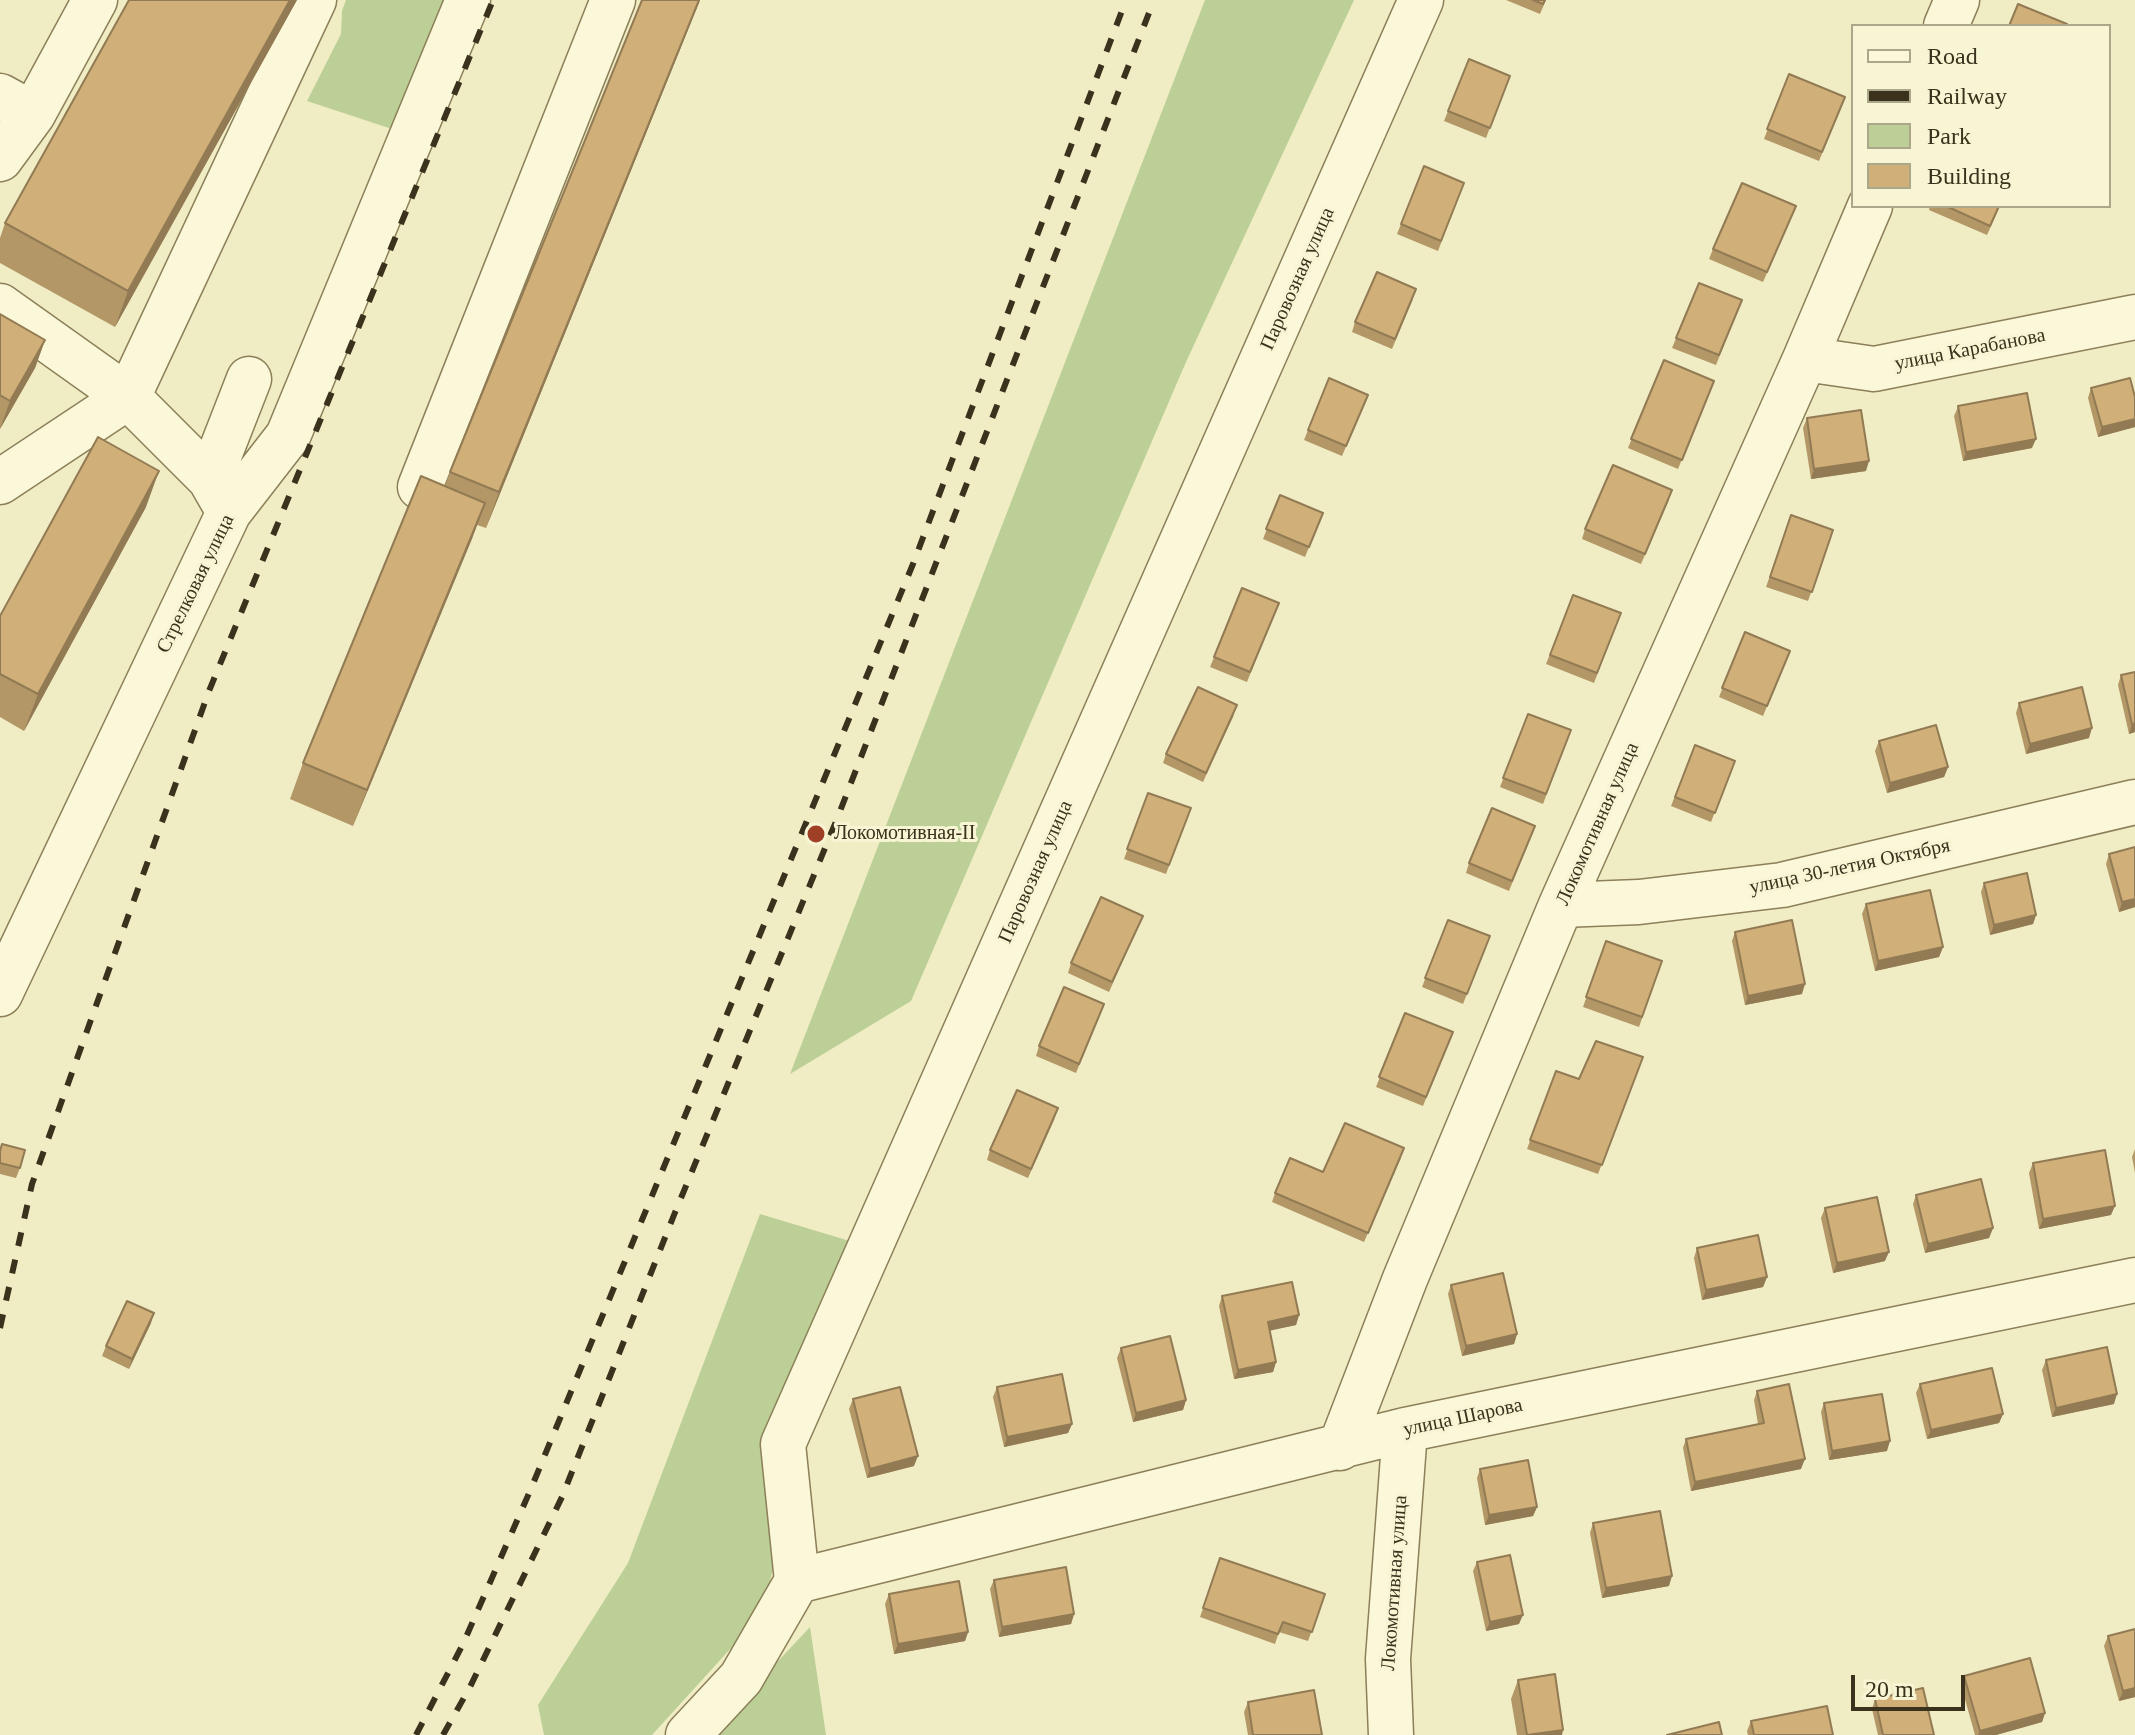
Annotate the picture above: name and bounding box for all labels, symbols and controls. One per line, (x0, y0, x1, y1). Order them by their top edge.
legend (1851, 24, 2111, 208)
text: Road (1927, 43, 1978, 69)
text: Railway (1927, 83, 2007, 109)
text: Park (1927, 123, 1971, 149)
text: Building (1927, 163, 2011, 189)
street label: Паровозная улица (1256, 204, 1340, 354)
street label: улица Карабанова (1893, 324, 2047, 376)
street label: Стрелковая улица (152, 511, 240, 657)
street label: Локомотивная улица (1551, 739, 1645, 909)
street label: Паровозная улица (994, 797, 1078, 947)
place label: Локомотивная-II (834, 822, 975, 846)
marker: Локомотивная-II (805, 823, 827, 845)
street label: улица 30-летия Октября (1747, 834, 1953, 900)
street label: улица Шарова (1401, 1394, 1525, 1442)
street label: Локомотивная улица (1377, 1494, 1413, 1672)
scale bar (1855, 1659, 1969, 1709)
text: 20 m (1865, 1676, 1914, 1702)

